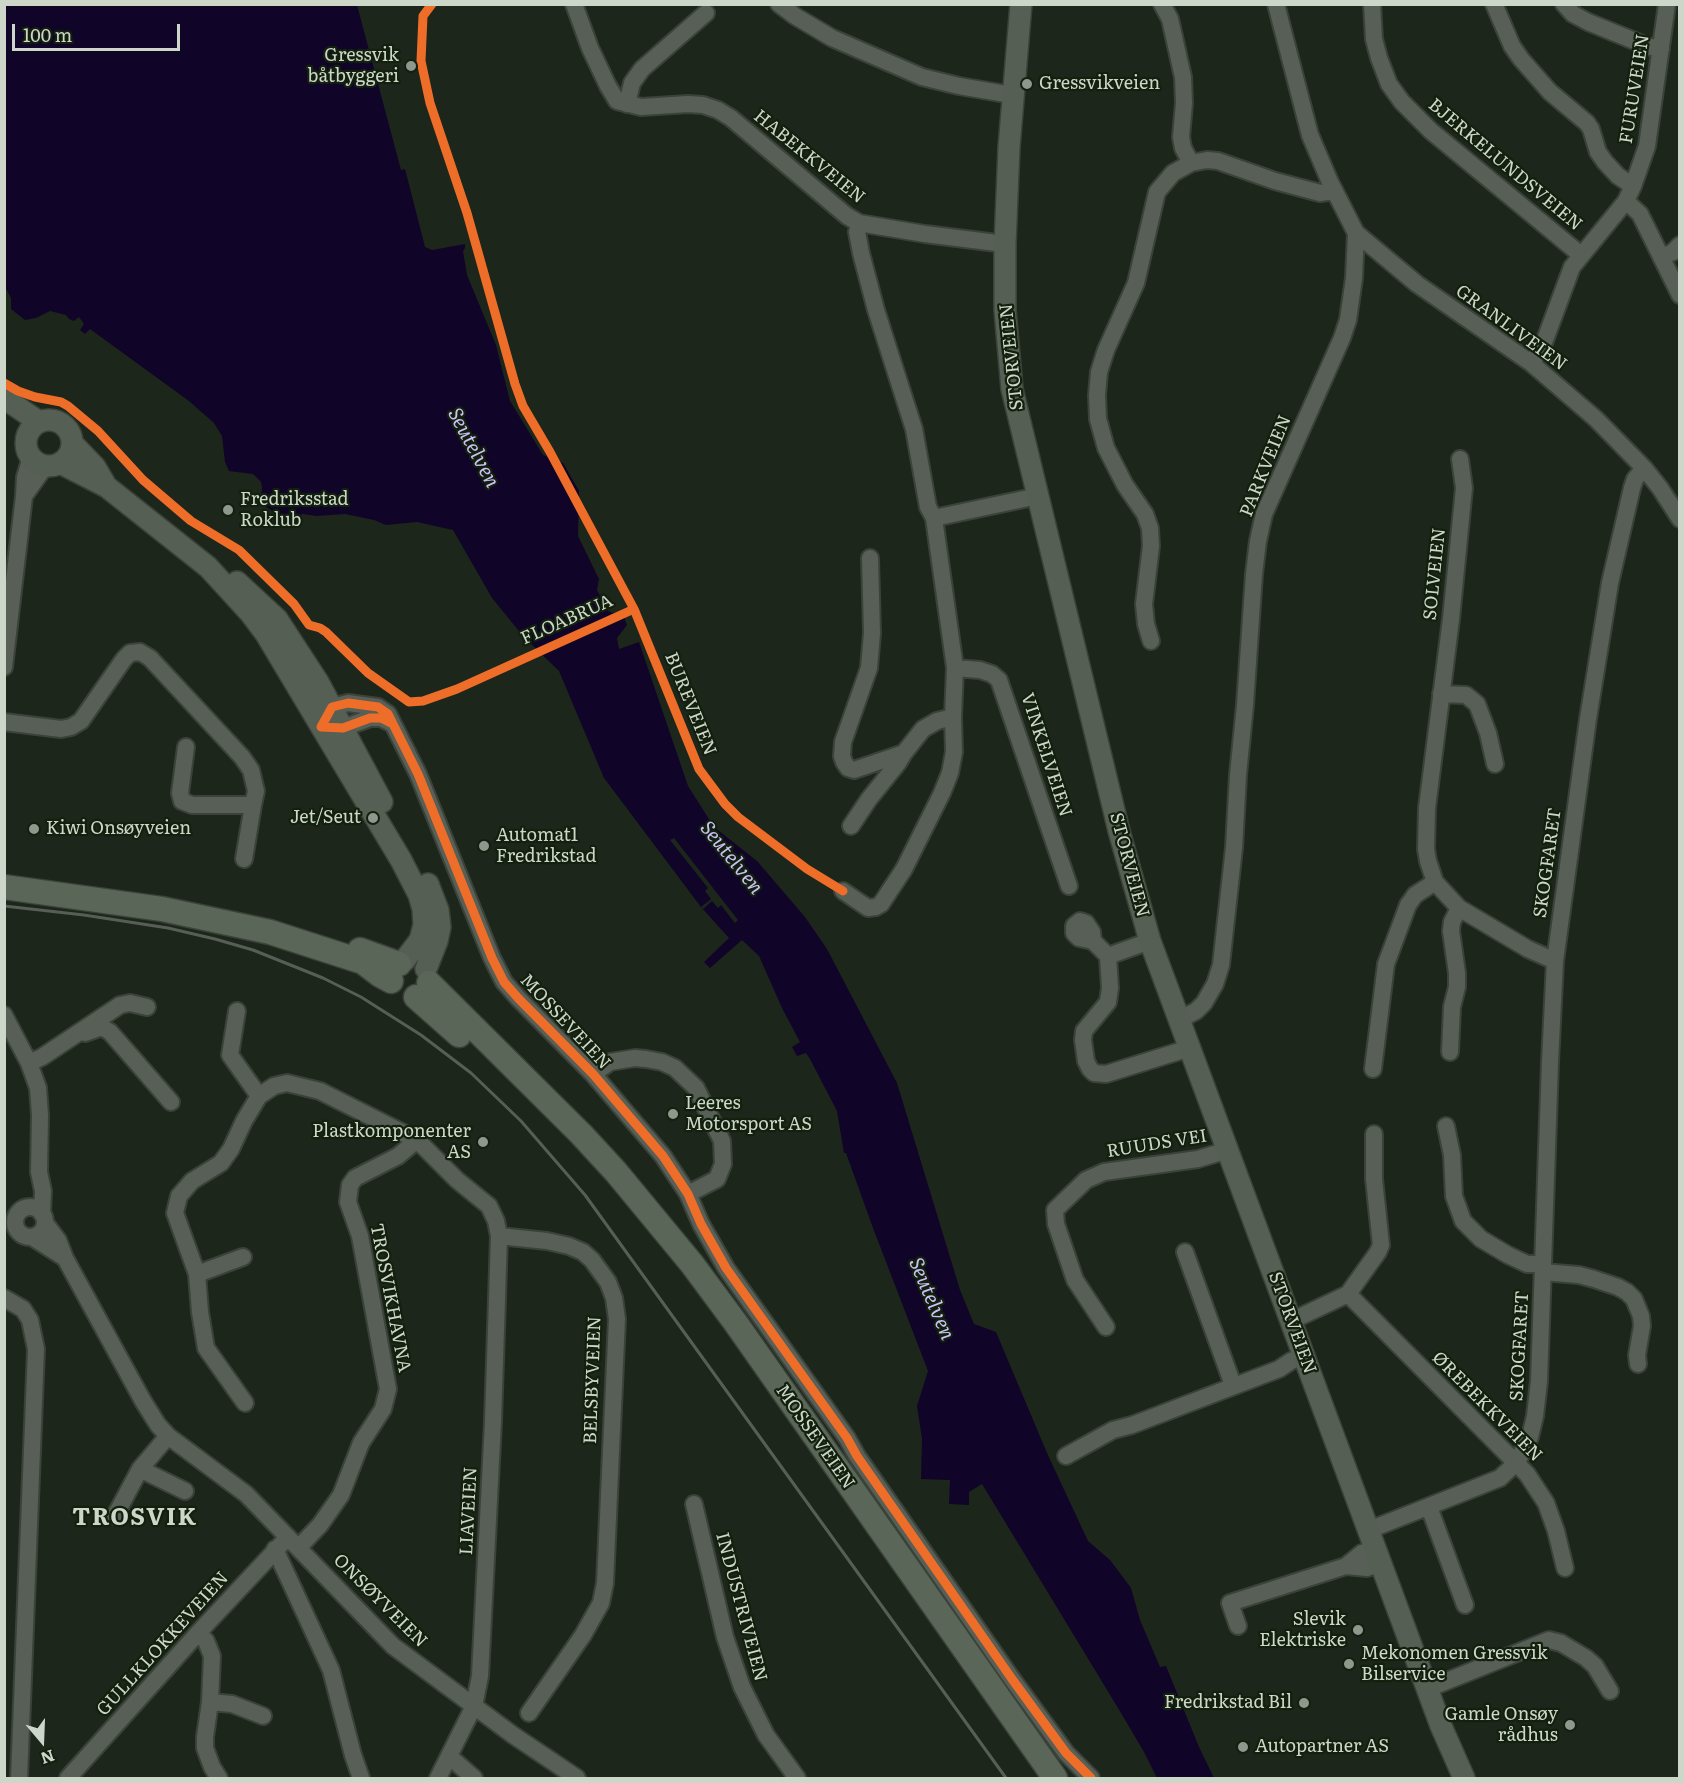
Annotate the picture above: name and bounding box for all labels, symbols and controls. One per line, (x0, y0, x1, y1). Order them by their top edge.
scale bar (15, 12, 183, 50)
text: 100 m (23, 21, 72, 48)
street label: FURUVEIEN (1616, 33, 1654, 145)
place label: Gressvik båtbyggeri (308, 45, 399, 88)
marker: Gressvik båtbyggeri (404, 59, 418, 73)
place label: Gressvikveien (1039, 73, 1160, 95)
marker: Gressvikveien (1020, 77, 1034, 91)
street label: BJERKELUNDSVEIEN (1424, 94, 1586, 236)
street label: HABEKKVEIEN (749, 105, 869, 209)
street label: GRANLIVEIEN (1451, 280, 1571, 376)
street label: STORVEIEN (996, 303, 1028, 411)
water label: Seutelven (442, 404, 504, 492)
street label: PARKVEIEN (1236, 412, 1296, 520)
place label: Fredriksstad Roklub (240, 489, 349, 532)
marker: Fredriksstad Roklub (221, 503, 235, 517)
street label: SOLVEIEN (1419, 527, 1451, 621)
street label: FLOABRUA (518, 590, 616, 650)
street label: BUREVEIEN (660, 649, 720, 759)
street label: VINKELVEIEN (1016, 690, 1076, 820)
place label: Jet/Seut (290, 807, 361, 829)
street label: SKOGFARET (1530, 807, 1566, 919)
street label: STORVEIEN (1105, 810, 1153, 920)
marker: Jet/Seut (366, 811, 380, 825)
water label: Seutelven (694, 817, 768, 899)
place label: Kiwi Onsøyveien (46, 818, 191, 840)
marker: Kiwi Onsøyveien (27, 822, 41, 836)
place label: Automat1 Fredrikstad (496, 825, 596, 868)
marker: Automat1 Fredrikstad (477, 839, 491, 853)
street label: MOSSEVEIEN (515, 970, 615, 1074)
place label: Leeres Motorsport AS (685, 1093, 812, 1136)
marker: Leeres Motorsport AS (666, 1107, 680, 1121)
place label: Plastkomponenter AS (312, 1121, 471, 1164)
street label: RUUDS VEI (1105, 1125, 1209, 1163)
marker: Plastkomponenter AS (476, 1135, 490, 1149)
street label: TROSVIKHAVNA (365, 1222, 415, 1374)
water label: Seutelven (903, 1254, 959, 1344)
street label: STORVEIEN (1264, 1269, 1320, 1377)
street label: SKOGFARET (1506, 1290, 1534, 1402)
street label: BELSBYVEIEN (580, 1316, 606, 1444)
street label: ØREBEKKVEIEN (1427, 1347, 1547, 1467)
street label: MOSSEVEIEN (771, 1381, 859, 1493)
street label: LIAVEIEN (456, 1466, 482, 1556)
district label: TROSVIK (72, 1504, 198, 1532)
street label: INDUSTRIVEIEN (711, 1530, 771, 1684)
street label: ONSØYVEIEN (329, 1550, 431, 1652)
street label: GULLKLOKKEVEIEN (93, 1567, 233, 1721)
place label: Slevik Elektriske (1259, 1609, 1346, 1652)
marker: Slevik Elektriske (1351, 1623, 1365, 1637)
place label: Mekonomen Gressvik Bilservice (1361, 1643, 1548, 1686)
marker: Mekonomen Gressvik Bilservice (1342, 1657, 1356, 1671)
place label: Fredrikstad Bil (1164, 1692, 1292, 1714)
marker: Fredrikstad Bil (1297, 1696, 1311, 1710)
place label: Gamle Onsøy rådhus (1445, 1704, 1558, 1746)
north arrow (12, 1711, 72, 1771)
marker: Gamle Onsøy rådhus (1563, 1718, 1577, 1732)
place label: Autopartner AS (1255, 1736, 1389, 1758)
marker: Autopartner AS (1236, 1740, 1250, 1754)
text: N (38, 1744, 58, 1772)

